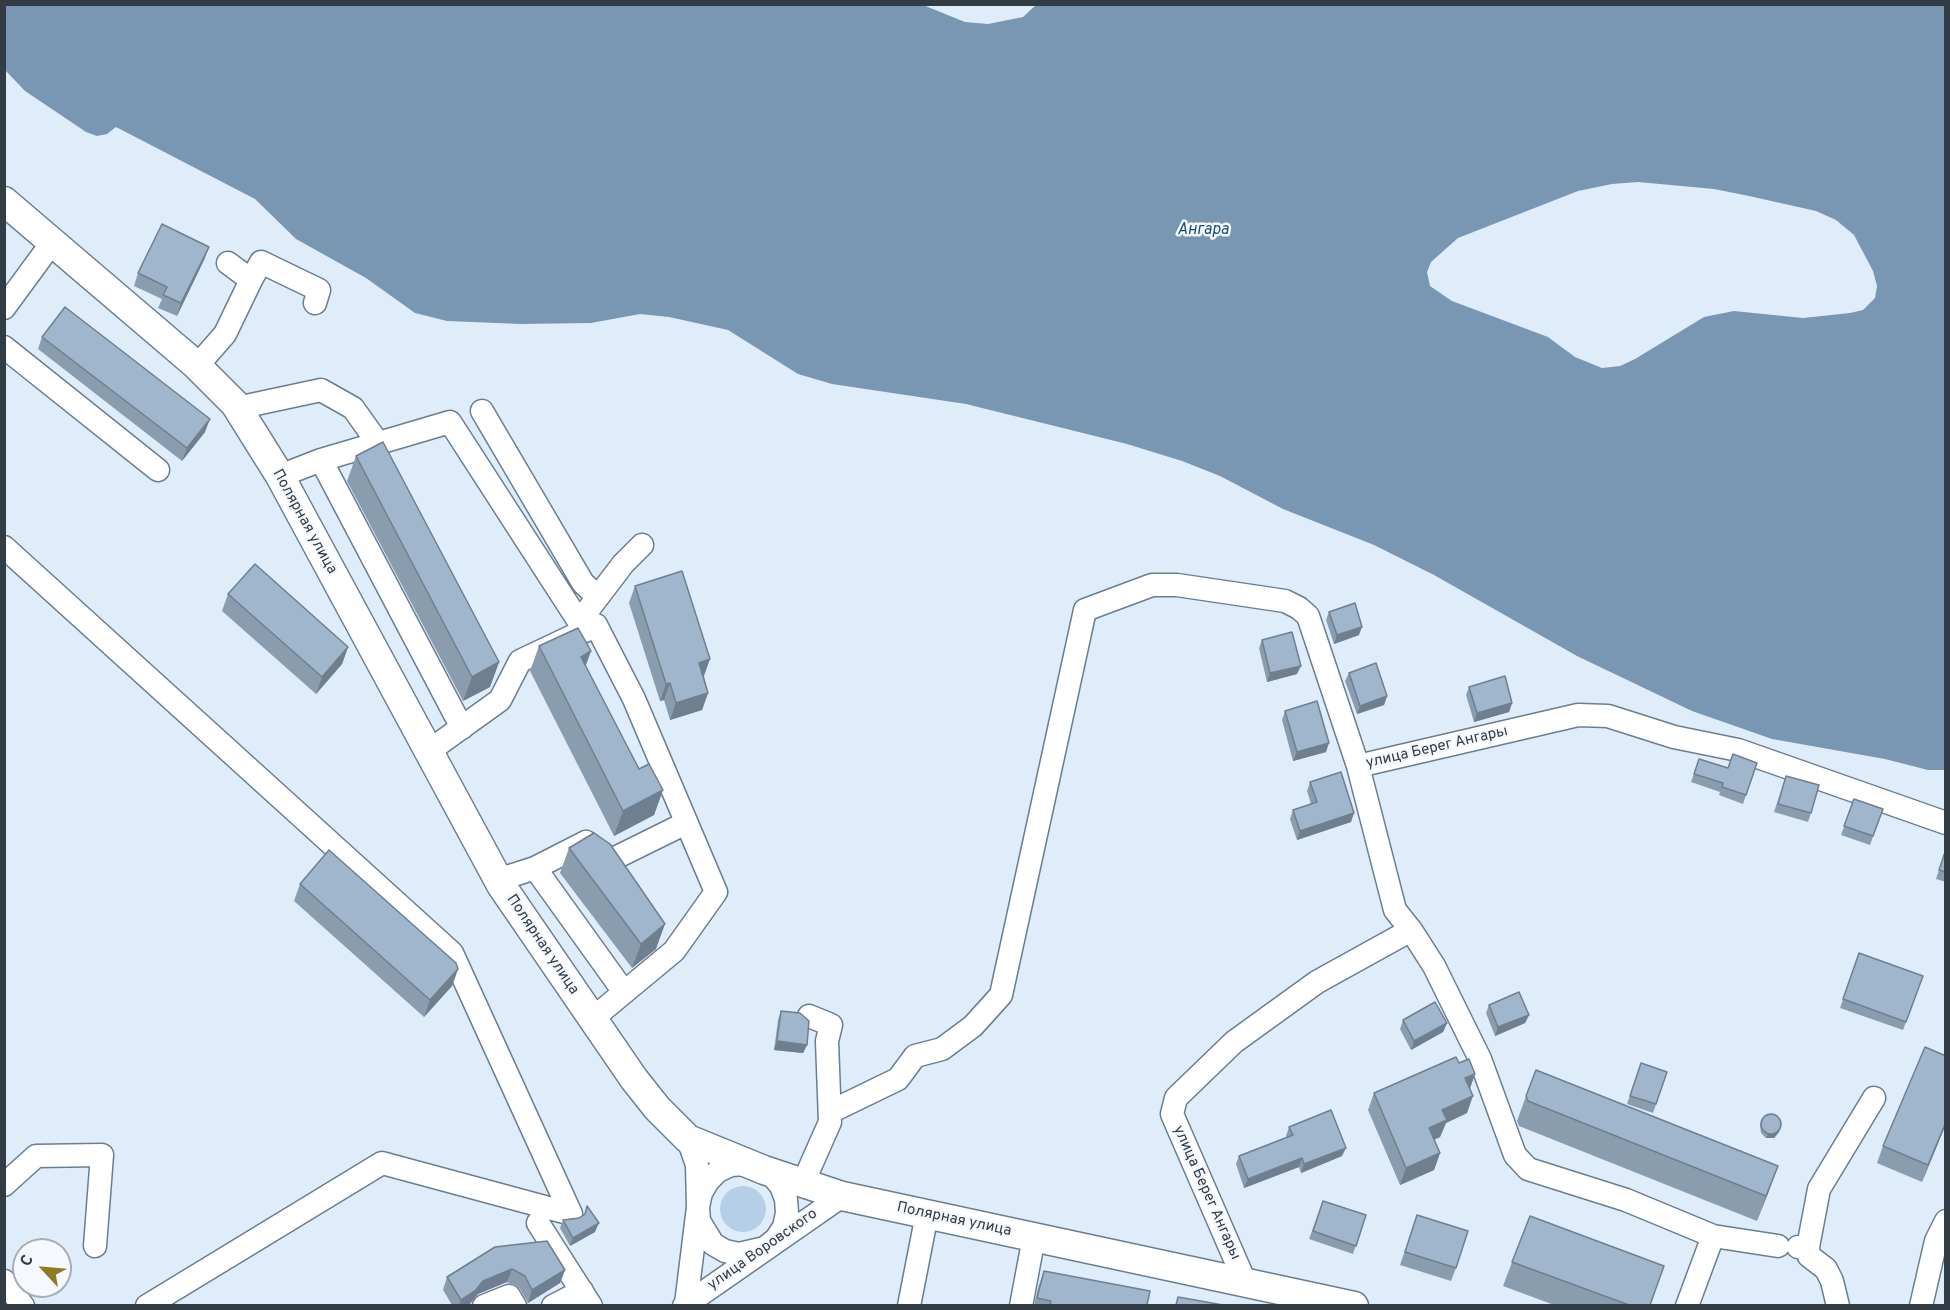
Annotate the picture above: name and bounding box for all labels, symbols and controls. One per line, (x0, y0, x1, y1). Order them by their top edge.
water label: Ангара (1177, 221, 1229, 241)
street label: Полярная улица (268, 466, 340, 578)
street label: улица Берег Ангары (1364, 723, 1510, 773)
street label: Полярная улица (502, 891, 582, 999)
street label: улица Берег Ангары (1168, 1123, 1244, 1263)
street label: Полярная улица (895, 1199, 1013, 1241)
street label: улица Воровского (705, 1205, 821, 1295)
north arrow (12, 1238, 72, 1298)
text: С (16, 1252, 39, 1270)

